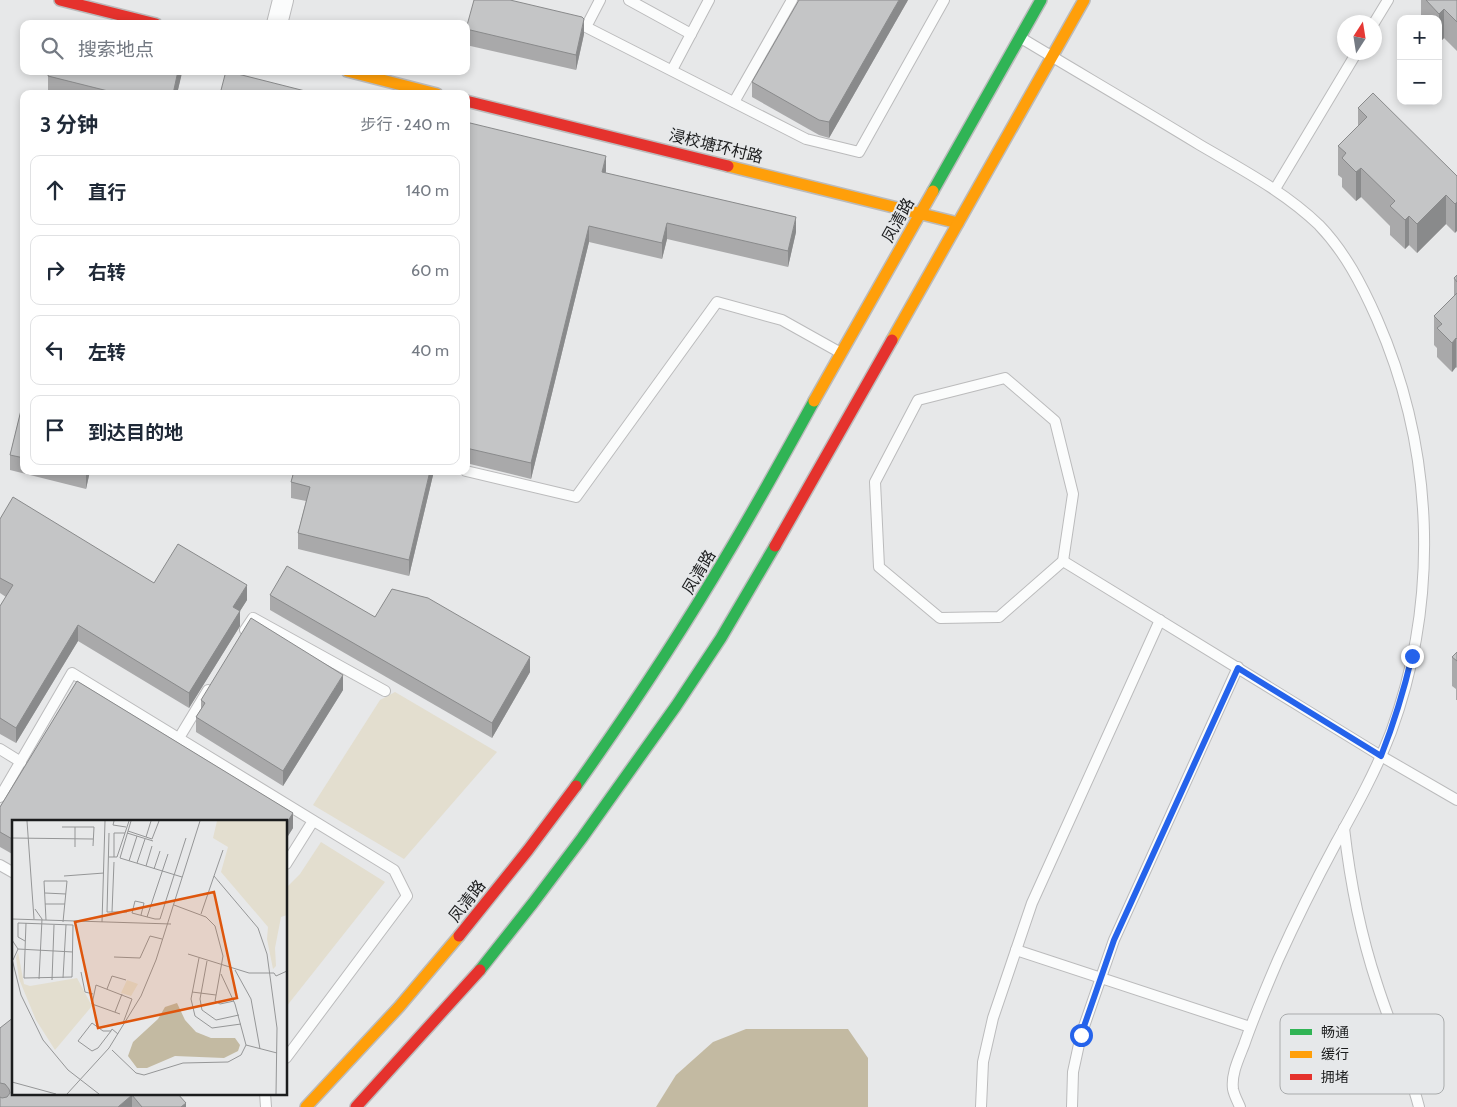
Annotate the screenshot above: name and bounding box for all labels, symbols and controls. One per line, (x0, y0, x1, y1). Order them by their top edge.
north arrow (1337, 15, 1382, 60)
map controls (1397, 15, 1442, 105)
button: + (1397, 15, 1442, 60)
search box (20, 20, 470, 75)
icon: search (38, 34, 66, 62)
text: 搜索地点 (78, 38, 154, 61)
button: − (1397, 60, 1442, 105)
text: 3 分钟 (40, 112, 98, 137)
text: 步行 · 240 m (361, 115, 450, 134)
street label: 浸校塘环村路 (667, 125, 765, 167)
icon: ahead (41, 176, 69, 204)
text: 直行 (88, 181, 126, 204)
text: 140 m (406, 181, 449, 200)
street label: 凤清路 (878, 194, 918, 246)
icon: right (41, 256, 69, 284)
text: 右转 (88, 261, 126, 284)
text: 60 m (411, 261, 449, 280)
icon: left (41, 336, 69, 364)
text: 左转 (88, 341, 126, 364)
text: 40 m (411, 341, 449, 360)
icon: arrive (41, 416, 69, 444)
text: 到达目的地 (88, 421, 183, 444)
street label: 凤清路 (678, 547, 720, 597)
route end (1401, 645, 1424, 668)
inset map (12, 820, 288, 1094)
street label: 凤清路 (445, 876, 489, 926)
legend (1280, 1014, 1444, 1094)
text: 畅通 (1321, 1023, 1349, 1041)
route start (1070, 1024, 1093, 1047)
text: 缓行 (1321, 1045, 1349, 1063)
text: 拥堵 (1321, 1068, 1349, 1086)

